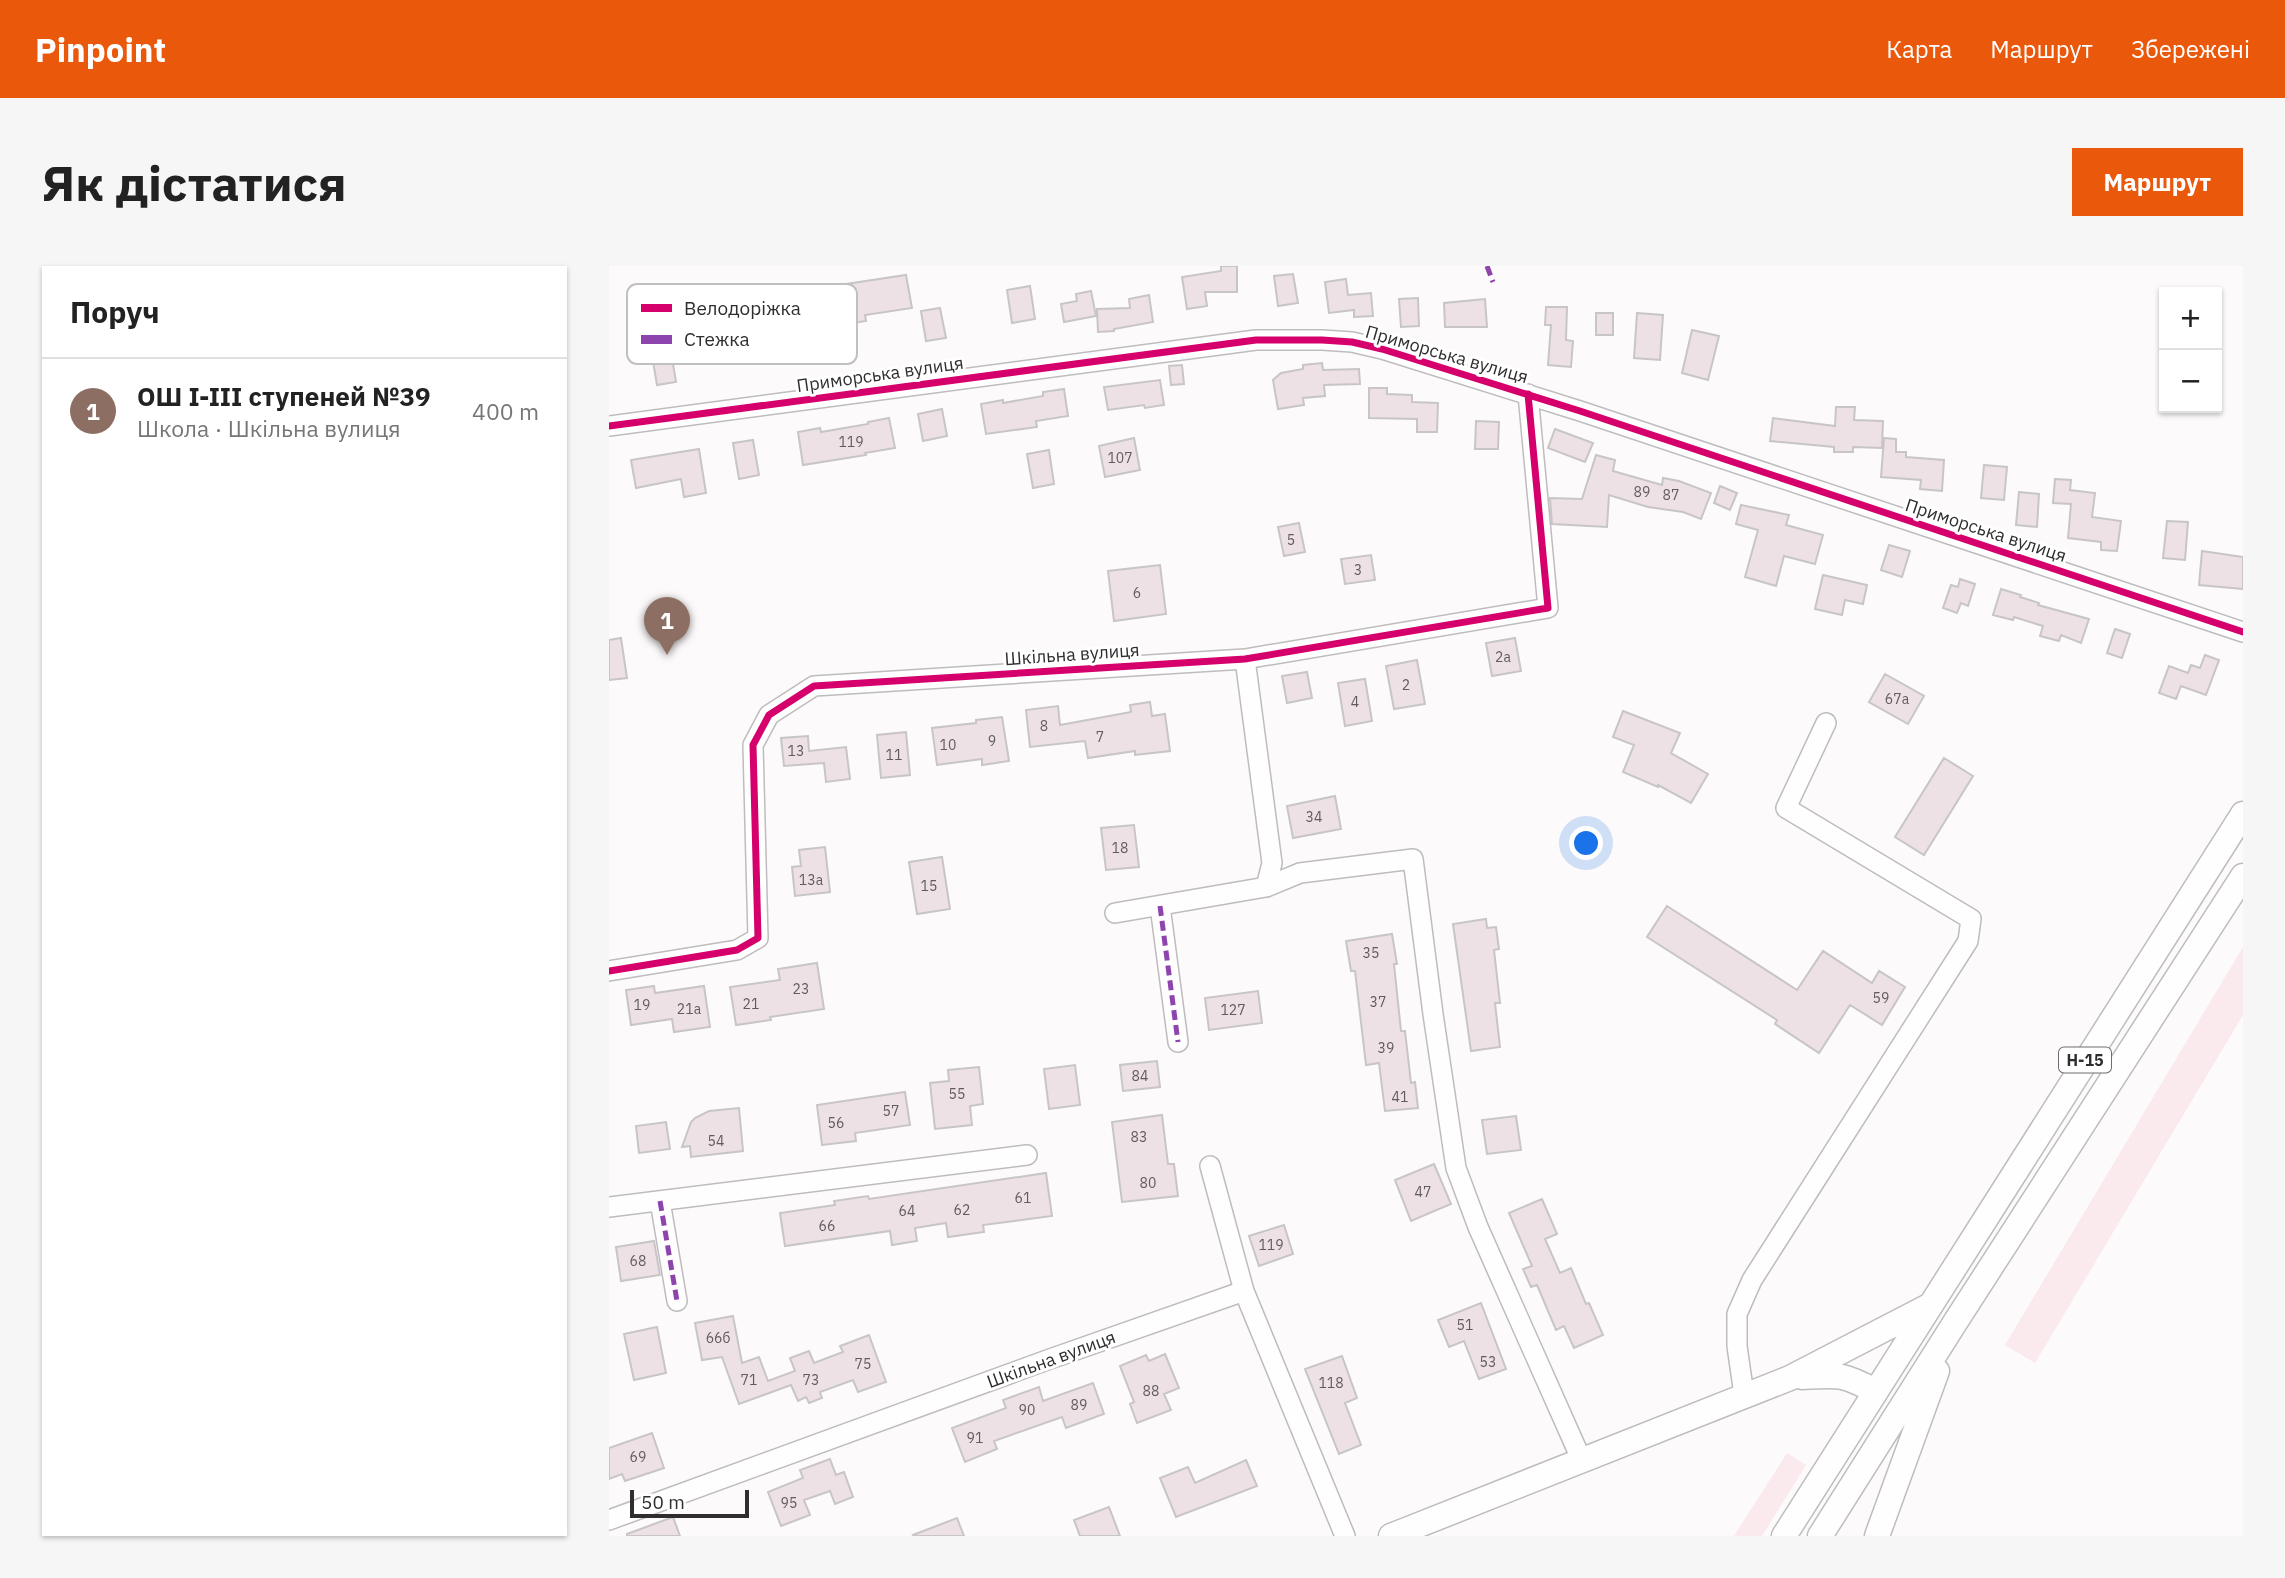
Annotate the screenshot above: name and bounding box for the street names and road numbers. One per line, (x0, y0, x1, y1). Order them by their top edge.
street label: Приморська вулиця (1363, 320, 1531, 388)
street label: Приморська вулиця (795, 351, 965, 397)
street label: Приморська вулиця (1902, 493, 2070, 567)
street label: Шкільна вулиця (1004, 638, 1140, 670)
road number: Н-15 (2059, 1048, 2111, 1072)
street label: Шкільна вулиця (983, 1325, 1119, 1393)

